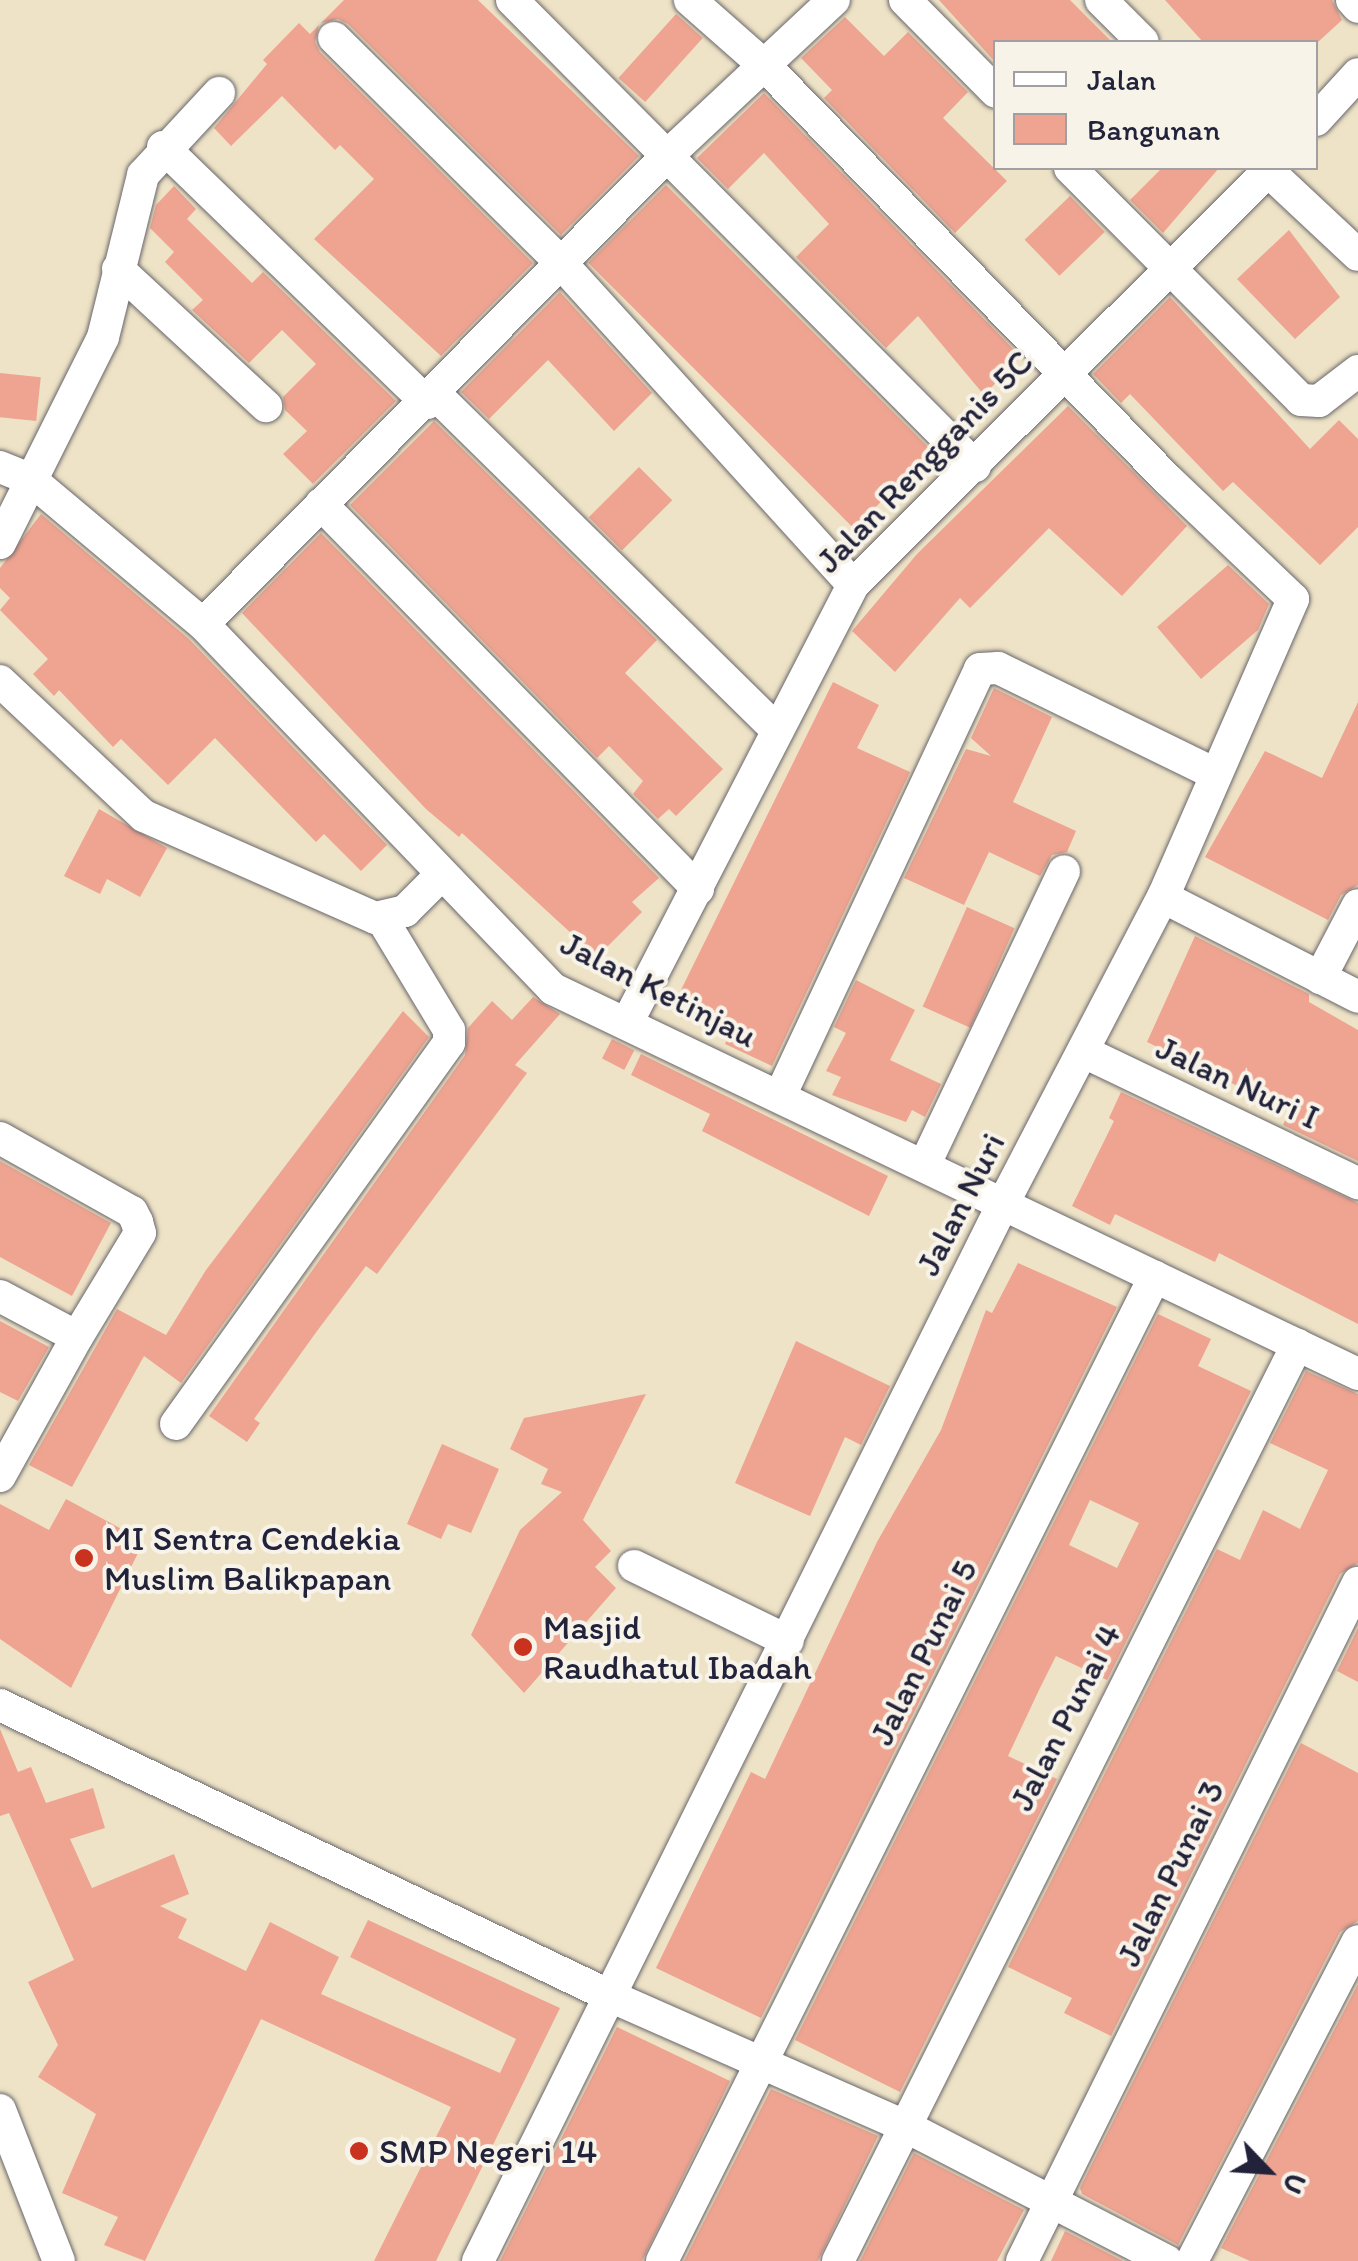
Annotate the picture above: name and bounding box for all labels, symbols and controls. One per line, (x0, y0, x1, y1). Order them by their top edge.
legend (993, 40, 1318, 170)
text: Jalan (1087, 61, 1156, 98)
text: Bangunan (1087, 111, 1220, 148)
street label: Jalan Rengganis 5C (808, 342, 1040, 580)
street label: Jalan Ketinjau (554, 922, 764, 1056)
street label: Jalan Nuri I (1150, 1026, 1326, 1138)
street label: Jalan Nuri (906, 1126, 1014, 1282)
place label: MI Sentra Cendekia Muslim Balikpapan (104, 1517, 400, 1599)
marker: MI Sentra Cendekia Muslim Balikpapan (73, 1547, 95, 1569)
street label: Jalan Punai 5 (860, 1553, 986, 1751)
place label: Masjid Raudhatul Ibadah (543, 1606, 811, 1688)
street label: Jalan Punai 4 (1000, 1617, 1130, 1817)
marker: Masjid Raudhatul Ibadah (512, 1636, 534, 1658)
street label: Jalan Punai 3 (1107, 1774, 1233, 1972)
north arrow (1218, 2121, 1318, 2221)
place label: SMP Negeri 14 (379, 2130, 597, 2172)
marker: SMP Negeri 14 (348, 2140, 370, 2162)
text: U (1276, 2168, 1315, 2199)

